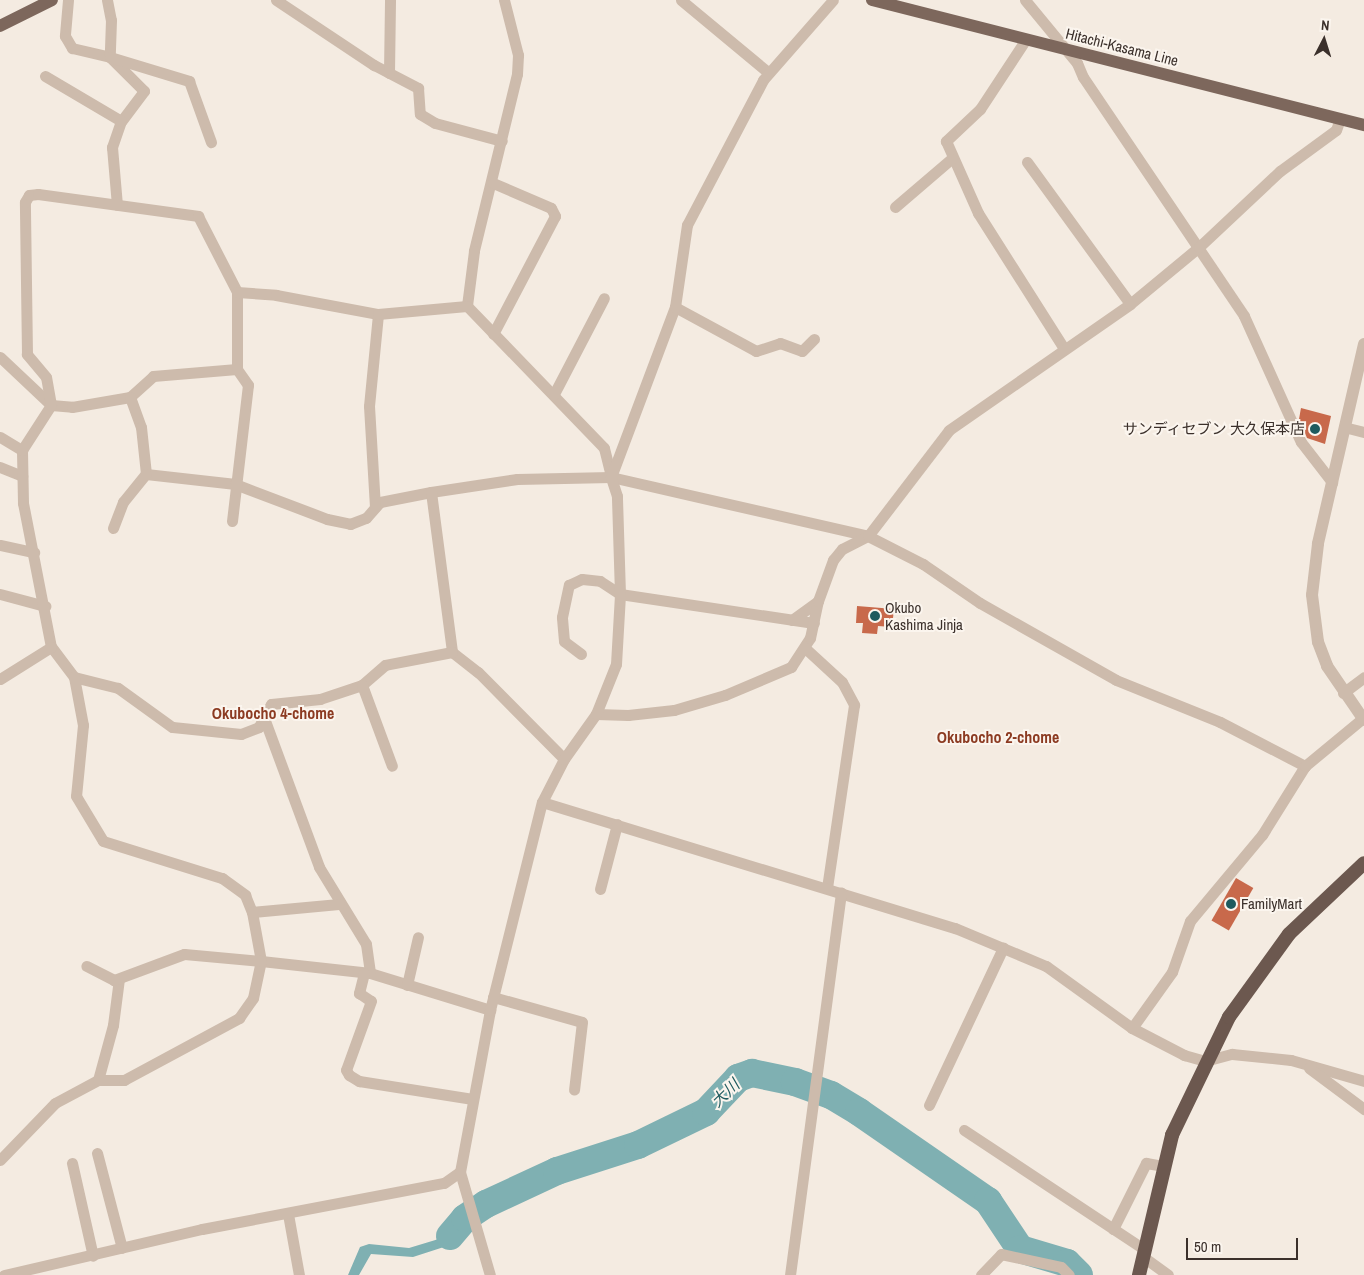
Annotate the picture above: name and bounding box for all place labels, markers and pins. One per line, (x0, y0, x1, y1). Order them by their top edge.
place label: サンディセブン 大久保本店 (1122, 420, 1305, 438)
marker: サンディセブン 大久保本店 (1309, 423, 1321, 435)
place label: Okubo Kashima Jinja (885, 598, 963, 633)
marker: Okubo Kashima Jinja (869, 610, 881, 622)
place label: FamilyMart (1241, 895, 1302, 913)
marker: FamilyMart (1225, 898, 1237, 910)

